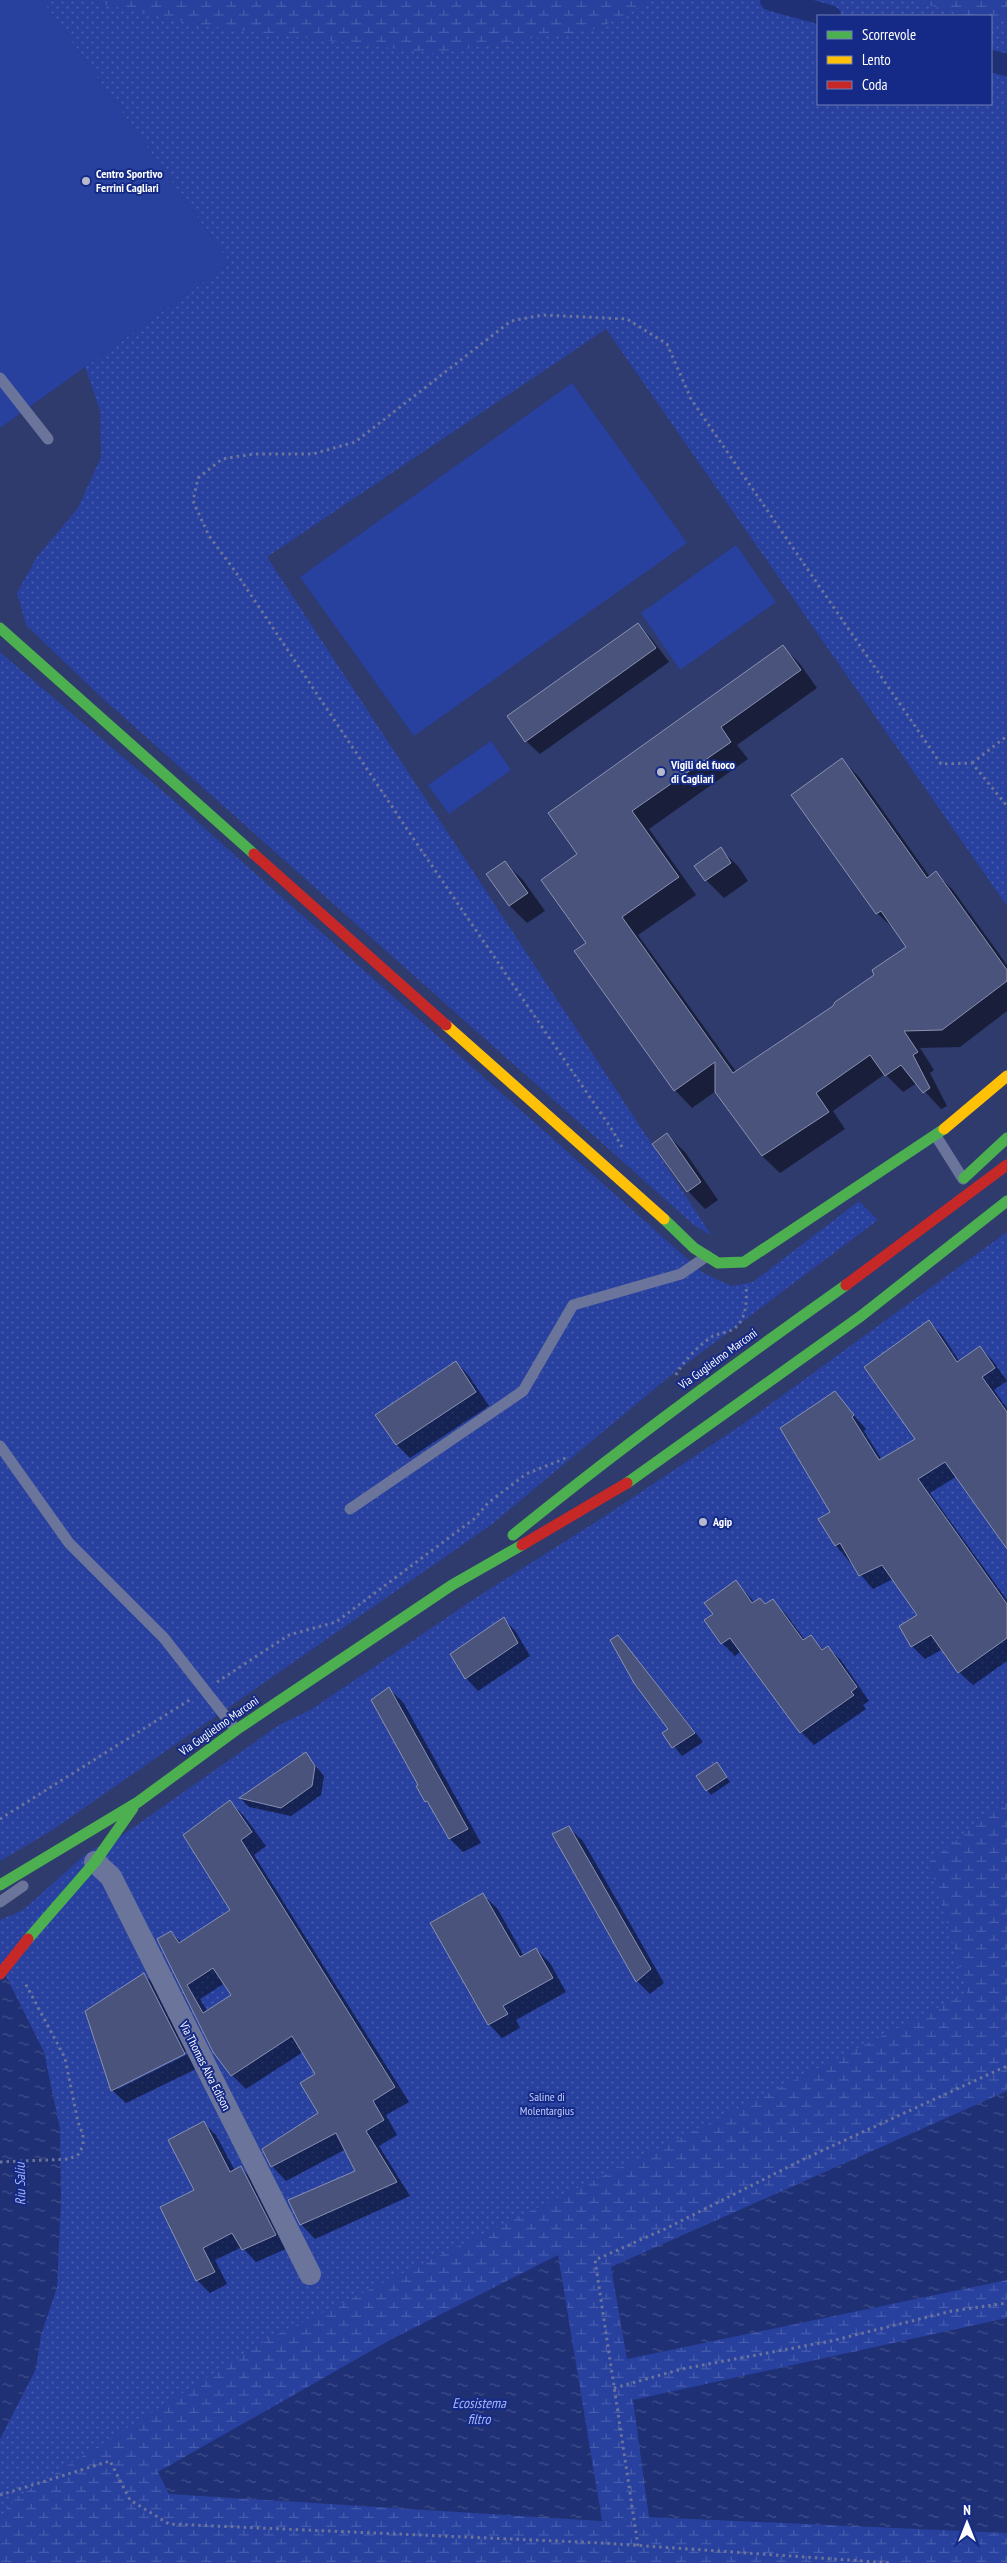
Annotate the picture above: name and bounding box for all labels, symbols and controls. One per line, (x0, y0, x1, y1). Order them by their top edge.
legend (817, 15, 992, 105)
text: Scorrevole (862, 25, 916, 44)
text: Lento (862, 50, 891, 69)
text: Coda (862, 75, 887, 94)
place label: Centro Sportivo Ferrini Cagliari (96, 166, 163, 195)
marker: Centro Sportivo Ferrini Cagliari (80, 175, 92, 187)
place label: Vigili del fuoco di Cagliari (670, 757, 736, 786)
marker: Vigili del fuoco di Cagliari (655, 766, 667, 778)
street label: Via Guglielmo Marconi (675, 1325, 760, 1393)
place label: Agip (712, 1514, 733, 1529)
marker: Agip (697, 1516, 709, 1528)
street label: Via Guglielmo Marconi (175, 1693, 261, 1759)
street label: Via Thomas Alva Edison (176, 2018, 234, 2113)
park label: Saline di Molentargius (520, 2089, 574, 2118)
water label: Riu Saliu (11, 2162, 29, 2206)
water label: Ecosistema filtro (452, 2394, 507, 2428)
north arrow (942, 2498, 992, 2548)
text: N (963, 2501, 971, 2519)

